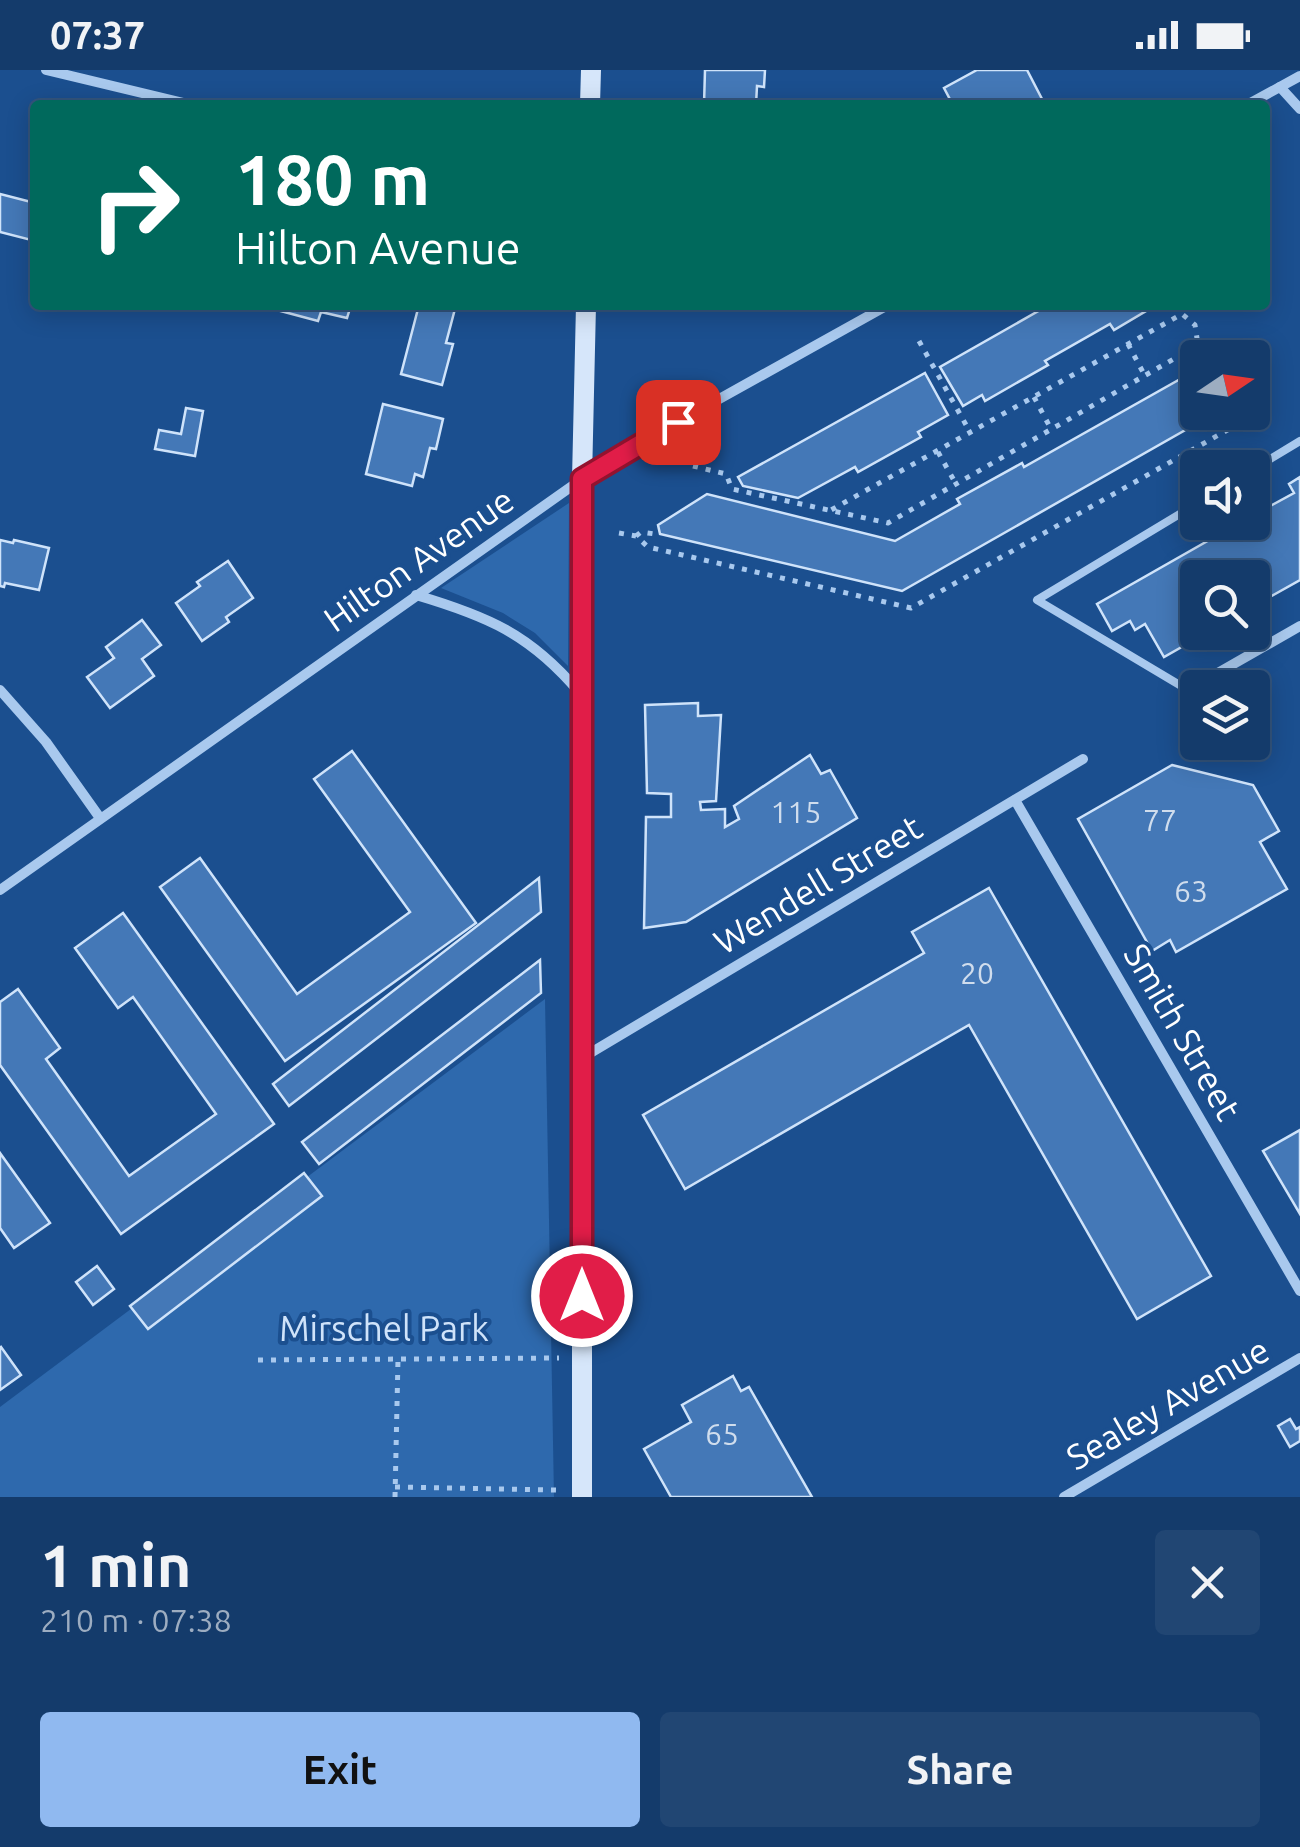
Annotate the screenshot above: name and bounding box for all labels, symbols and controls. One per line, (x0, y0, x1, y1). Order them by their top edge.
text: 07:37 (50, 14, 145, 56)
icon: right (70, 140, 200, 270)
text: 180 m (235, 140, 430, 218)
text: Hilton Avenue (235, 222, 521, 273)
north arrow (1180, 340, 1270, 430)
map controls (1180, 340, 1270, 760)
pin (636, 380, 721, 465)
icon: arrive (651, 395, 706, 450)
button: sound (1180, 450, 1270, 540)
street label: Hilton Avenue (316, 479, 521, 639)
button: search (1180, 560, 1270, 650)
button: layers (1180, 670, 1270, 760)
house number: 115 (771, 795, 821, 829)
house number: 77 (1143, 803, 1177, 837)
street label: Wendell Street (706, 806, 929, 962)
house number: 63 (1174, 874, 1208, 908)
street label: Smith Street (1116, 936, 1249, 1127)
house number: 20 (960, 956, 994, 990)
position arrow (530, 1244, 634, 1348)
park label: Mirschel Park (279, 1308, 489, 1348)
street label: Sealey Avenue (1059, 1329, 1276, 1477)
house number: 65 (705, 1417, 739, 1451)
button: close (1155, 1530, 1260, 1635)
text: 1 min (40, 1531, 192, 1598)
text: 210 m · 07:38 (40, 1602, 232, 1638)
button: Exit (40, 1712, 640, 1827)
button: Share (660, 1712, 1260, 1827)

